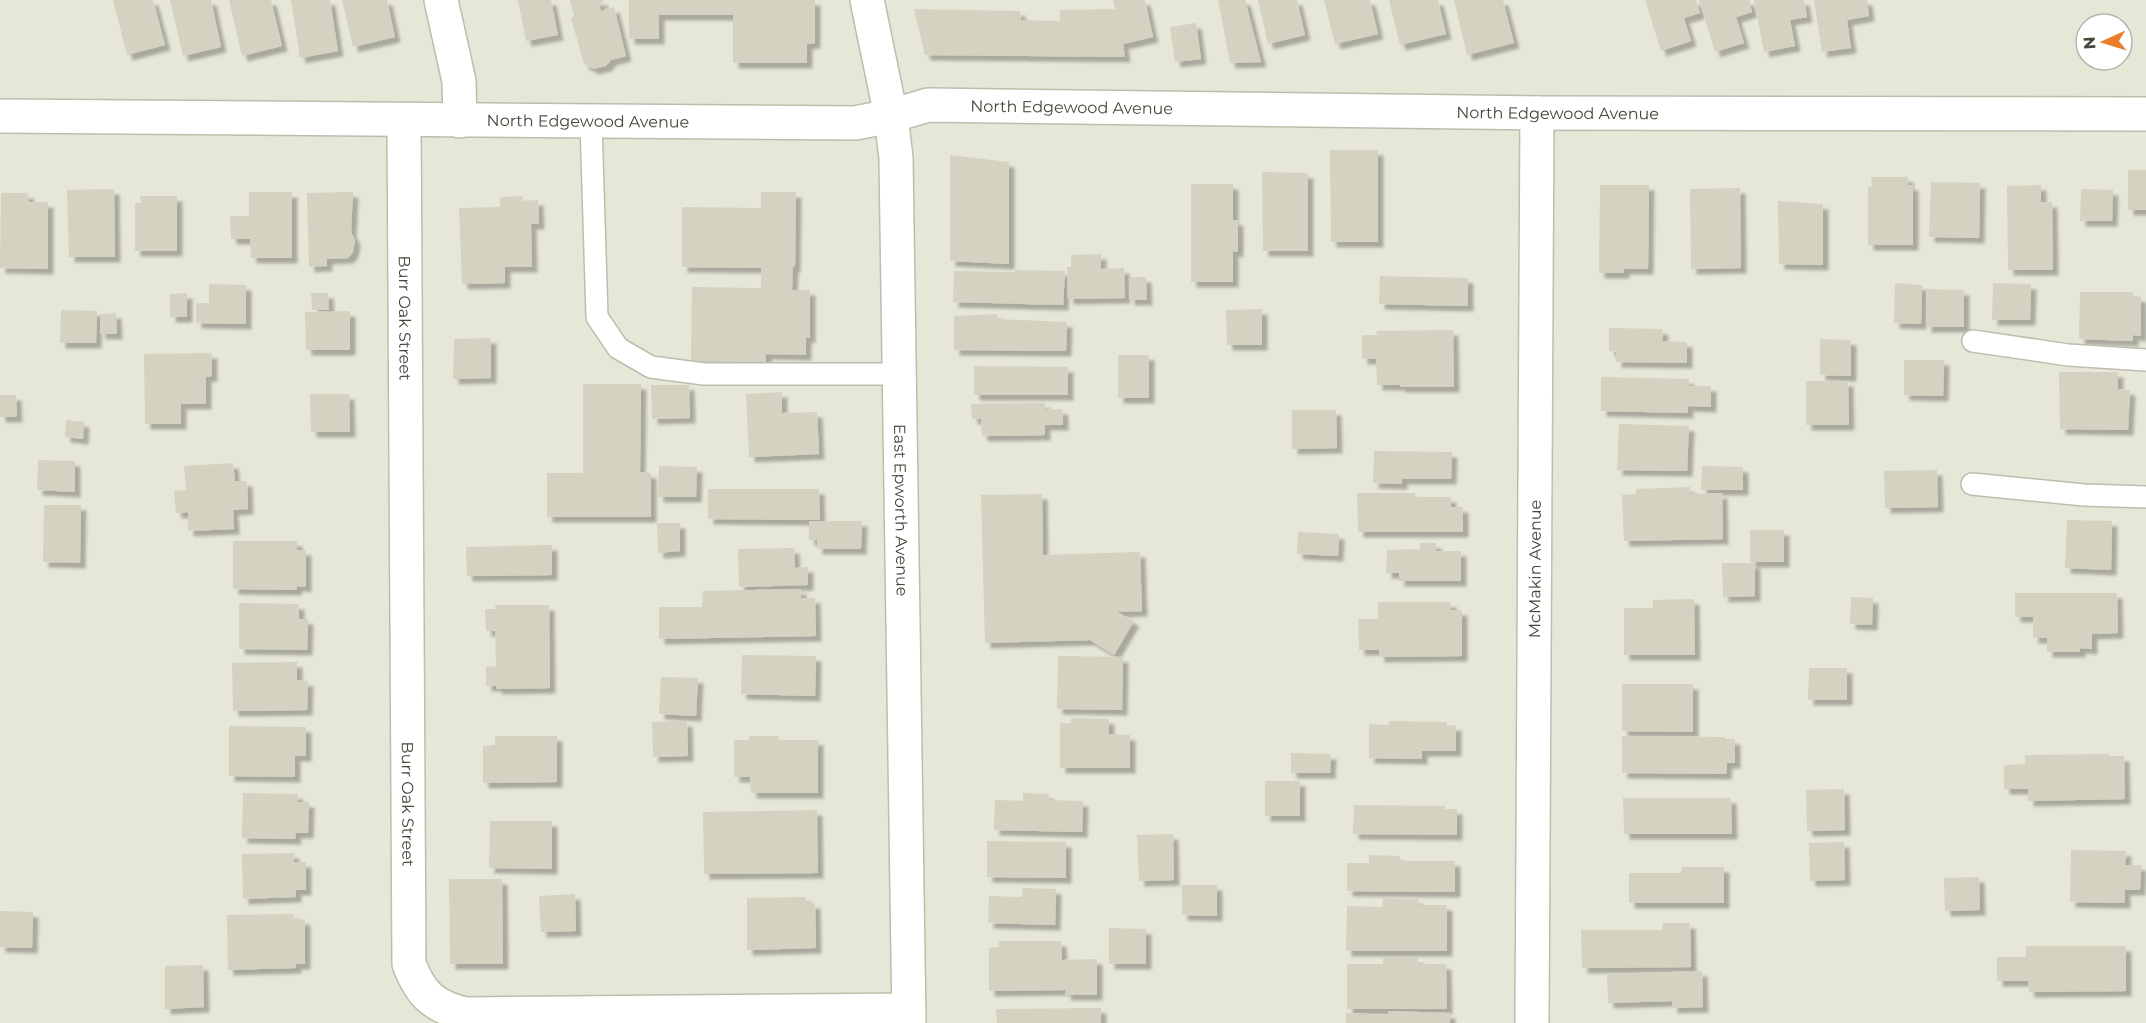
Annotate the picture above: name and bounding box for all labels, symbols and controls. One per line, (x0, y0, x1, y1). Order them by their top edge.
north arrow (2074, 12, 2134, 72)
text: N (2080, 36, 2099, 50)
street label: North Edgewood Avenue (970, 97, 1173, 118)
street label: North Edgewood Avenue (1456, 103, 1659, 123)
street label: North Edgewood Avenue (487, 111, 689, 132)
street label: Burr Oak Street (395, 256, 415, 381)
street label: East Epworth Avenue (890, 424, 912, 597)
street label: McMakin Avenue (1525, 500, 1545, 638)
street label: Burr Oak Street (398, 742, 417, 867)

